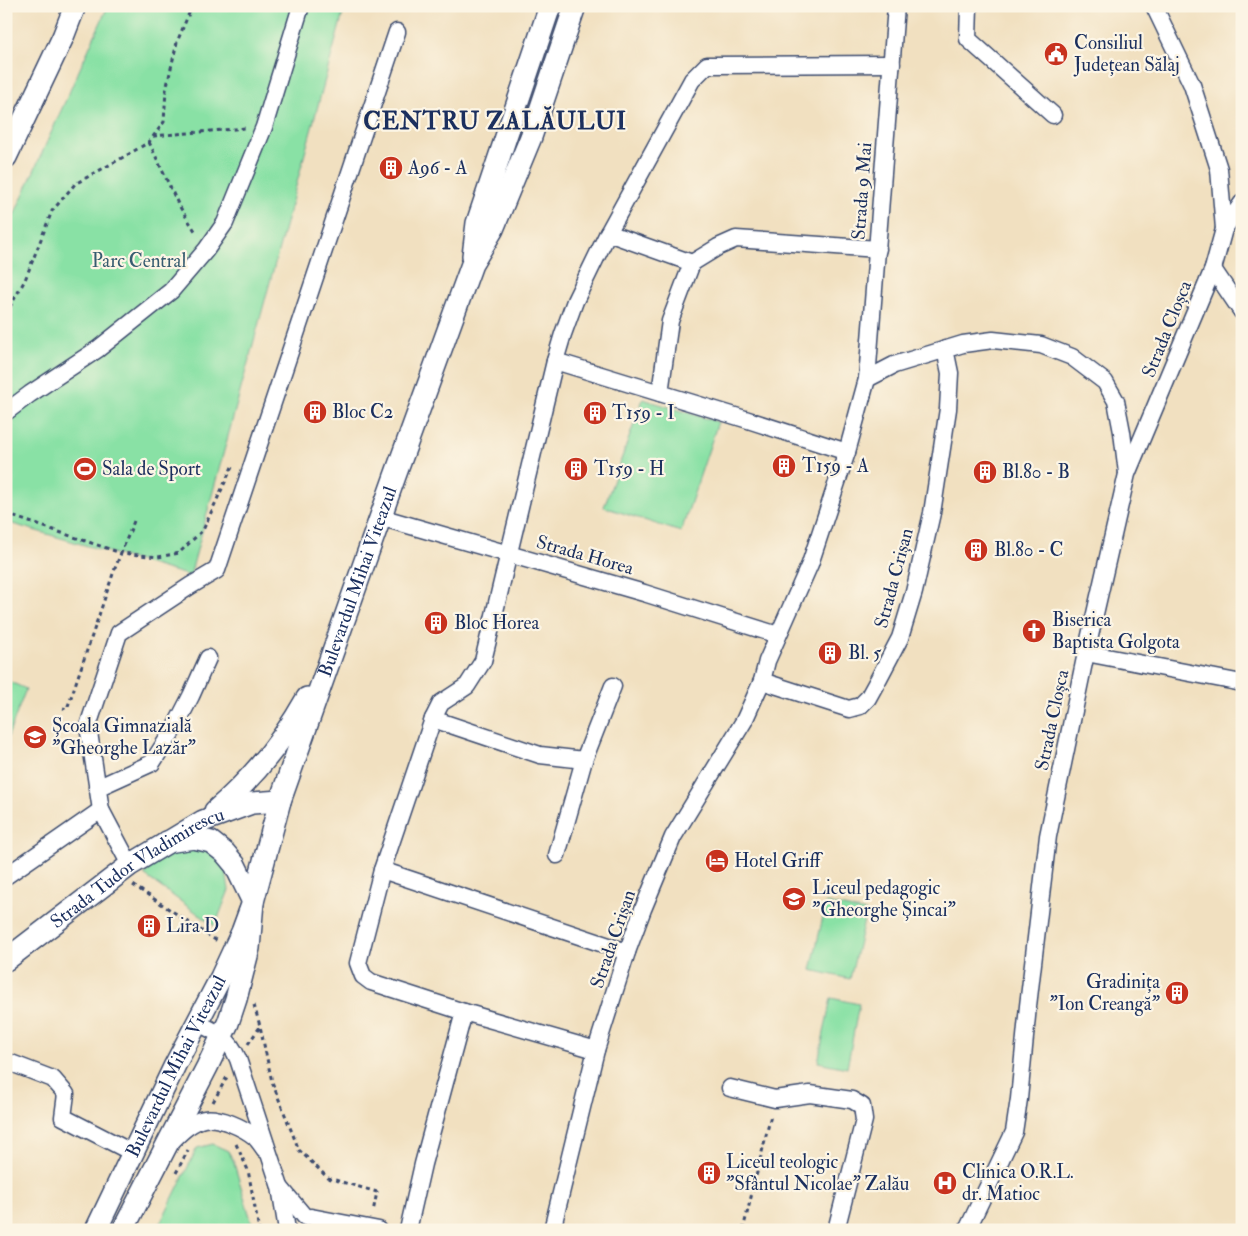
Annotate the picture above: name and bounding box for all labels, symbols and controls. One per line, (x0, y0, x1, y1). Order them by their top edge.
place label: Consiliul Județean Sălaj (1073, 31, 1180, 77)
public building icon: Consiliul Județean Sălaj (1043, 41, 1069, 67)
district label: CENTRU ZALĂULUI (363, 106, 627, 137)
street label: Strada 9 Mai (847, 141, 877, 241)
building icon: A96 - A (378, 155, 404, 181)
place label: A96 - A (407, 156, 467, 180)
park label: Parc Central (92, 249, 186, 273)
street label: Strada Cloșca (1137, 277, 1197, 381)
building icon: Bloc C2 (302, 399, 328, 425)
place label: Bloc C2 (332, 400, 394, 424)
building icon: T159 - I (582, 400, 608, 426)
place label: T159 - I (612, 401, 675, 425)
building icon: T159 - A (771, 453, 797, 479)
place label: T159 - A (802, 454, 869, 478)
sports icon: Sala de Sport (72, 456, 98, 482)
building icon: T159 - H (563, 456, 589, 482)
place label: Sala de Sport (102, 457, 201, 482)
place label: T159 - H (594, 457, 665, 481)
building icon: Bl.80 - B (972, 459, 998, 485)
place label: Bl.80 - B (1002, 460, 1070, 484)
street label: Bulevardul Mihai Viteazul (313, 483, 402, 680)
street label: Strada Crișan (869, 525, 919, 631)
street label: Strada Horea (534, 530, 637, 580)
building icon: Bl.80 - C (963, 537, 989, 563)
place label: Bl.80 - C (994, 538, 1064, 562)
place label: Biserica Baptista Golgota (1052, 608, 1180, 655)
building icon: Bloc Horea (423, 610, 449, 636)
place label: Bloc Horea (454, 611, 539, 635)
church icon: Biserica Baptista Golgota (1021, 618, 1047, 644)
building icon: Bl. 5 (817, 640, 843, 666)
place label: Bl. 5 (848, 641, 882, 665)
street label: Strada Cloșca (1030, 667, 1074, 773)
place label: Școala Gimnazială "Gheorghe Lazăr" (52, 714, 196, 760)
school or university icon: Școala Gimnazială "Gheorghe Lazăr" (22, 724, 48, 750)
street label: Strada Tudor Vladimirescu (45, 802, 228, 934)
hotel icon: Hotel Griff (704, 848, 730, 874)
place label: Hotel Griff (734, 849, 824, 873)
place label: Liceul pedagogic ”Gheorghe Șincai” (812, 876, 956, 922)
street label: Strada Crișan (585, 886, 641, 991)
school or university icon: Liceul pedagogic ”Gheorghe Șincai” (781, 886, 807, 912)
building icon: Lira D (136, 913, 162, 939)
place label: Lira D (166, 914, 219, 938)
place label: Gradinița ”Ion Creangă” (1049, 970, 1160, 1016)
street label: Bulevardul Mihai Viteazul (120, 971, 232, 1161)
building icon: Gradinița ”Ion Creangă” (1164, 980, 1190, 1006)
place label: Liceul teologic ”Sfântul Nicolae” Zalău (726, 1150, 910, 1196)
building icon: Liceul teologic ”Sfântul Nicolae” Zalău (696, 1160, 722, 1186)
place label: Clinica O.R.L. dr. Matioc (962, 1160, 1074, 1206)
hospital icon: Clinica O.R.L. dr. Matioc (932, 1170, 958, 1196)

